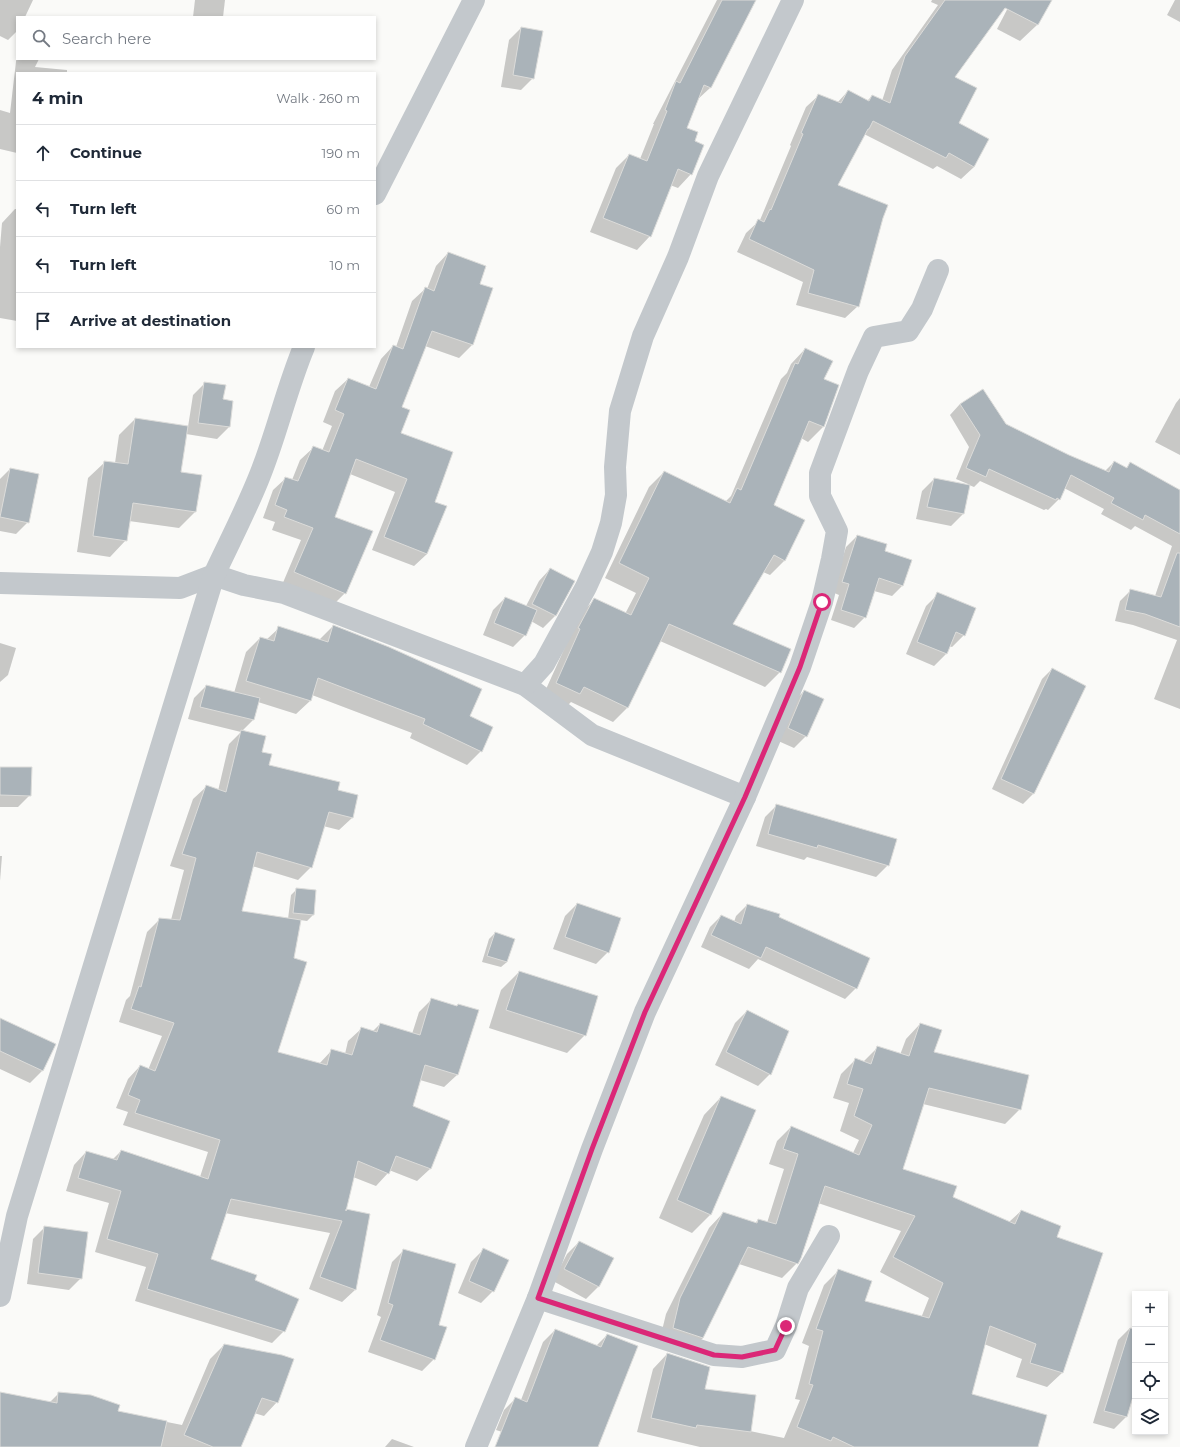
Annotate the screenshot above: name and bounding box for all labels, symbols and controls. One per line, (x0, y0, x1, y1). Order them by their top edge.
search box (16, 16, 376, 60)
icon: search (30, 27, 52, 49)
text: Search here (62, 29, 151, 48)
text: 4 min (32, 88, 83, 108)
text: Walk · 260 m (276, 90, 360, 106)
icon: ahead (32, 142, 54, 164)
text: Continue (70, 143, 142, 162)
text: 190 m (322, 145, 360, 161)
icon: left (32, 198, 54, 220)
text: Turn left (70, 199, 137, 218)
text: 60 m (326, 201, 360, 217)
icon: left (32, 254, 54, 276)
text: Turn left (70, 255, 137, 274)
text: 10 m (330, 257, 360, 273)
icon: arrive (32, 310, 54, 332)
text: Arrive at destination (70, 311, 231, 330)
route start (813, 593, 831, 611)
map controls (1132, 1291, 1168, 1435)
button: + (1132, 1291, 1168, 1327)
route end (777, 1317, 795, 1335)
button: − (1132, 1327, 1168, 1363)
button: locate (1132, 1363, 1168, 1399)
button: layers (1132, 1399, 1168, 1435)

